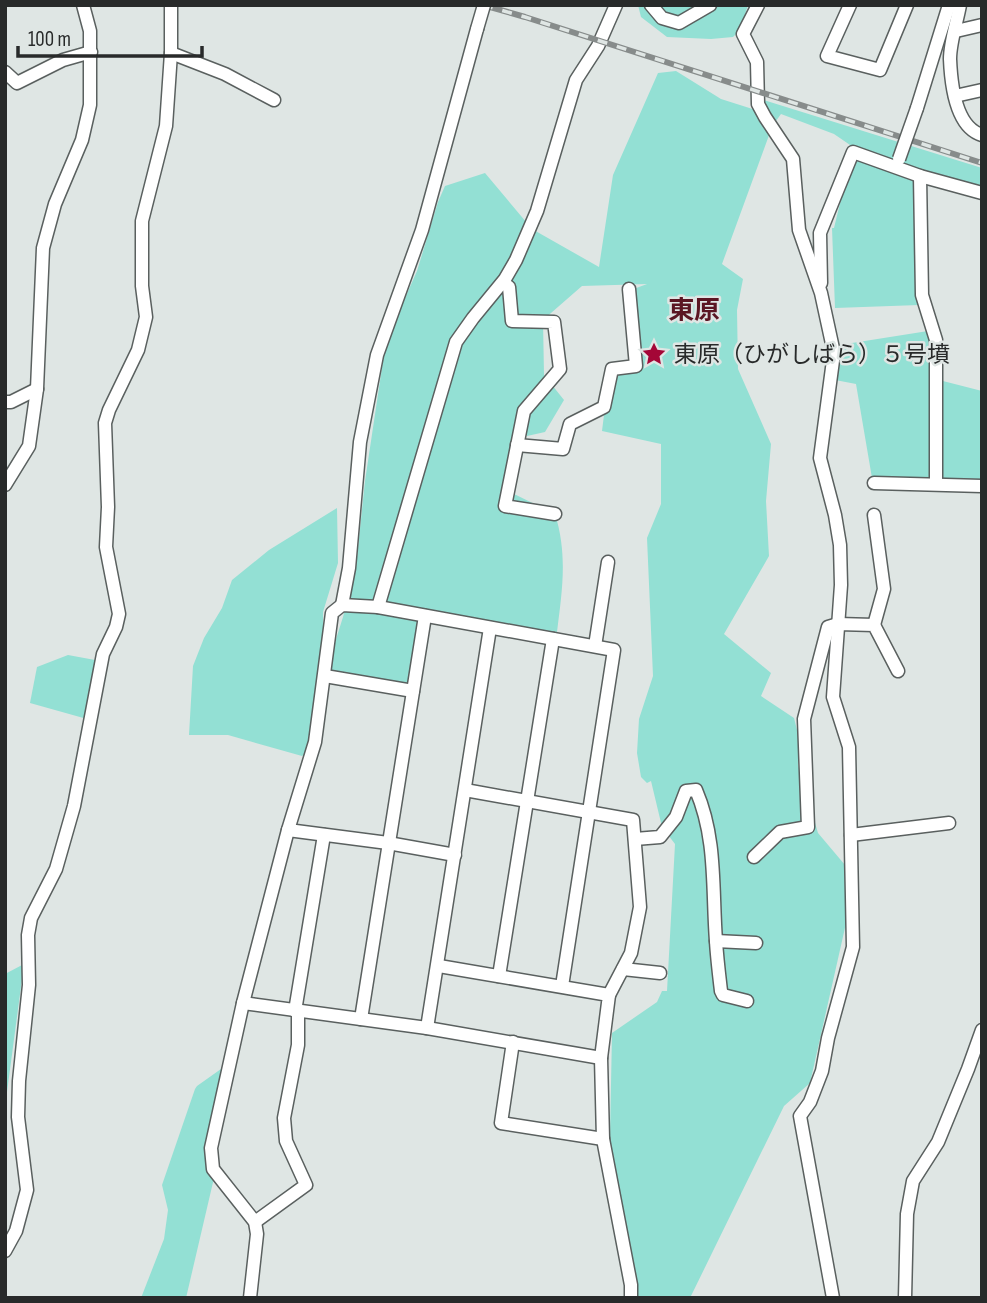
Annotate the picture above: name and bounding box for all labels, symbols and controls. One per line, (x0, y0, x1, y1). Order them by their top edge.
scale bar (18, 14, 201, 58)
text: 100 m (28, 27, 71, 52)
district label: 東原 (668, 296, 720, 327)
place icon: 東原（ひがしばら）５号墳 (640, 340, 668, 368)
place label: 東原（ひがしばら）５号墳 (674, 341, 950, 369)

